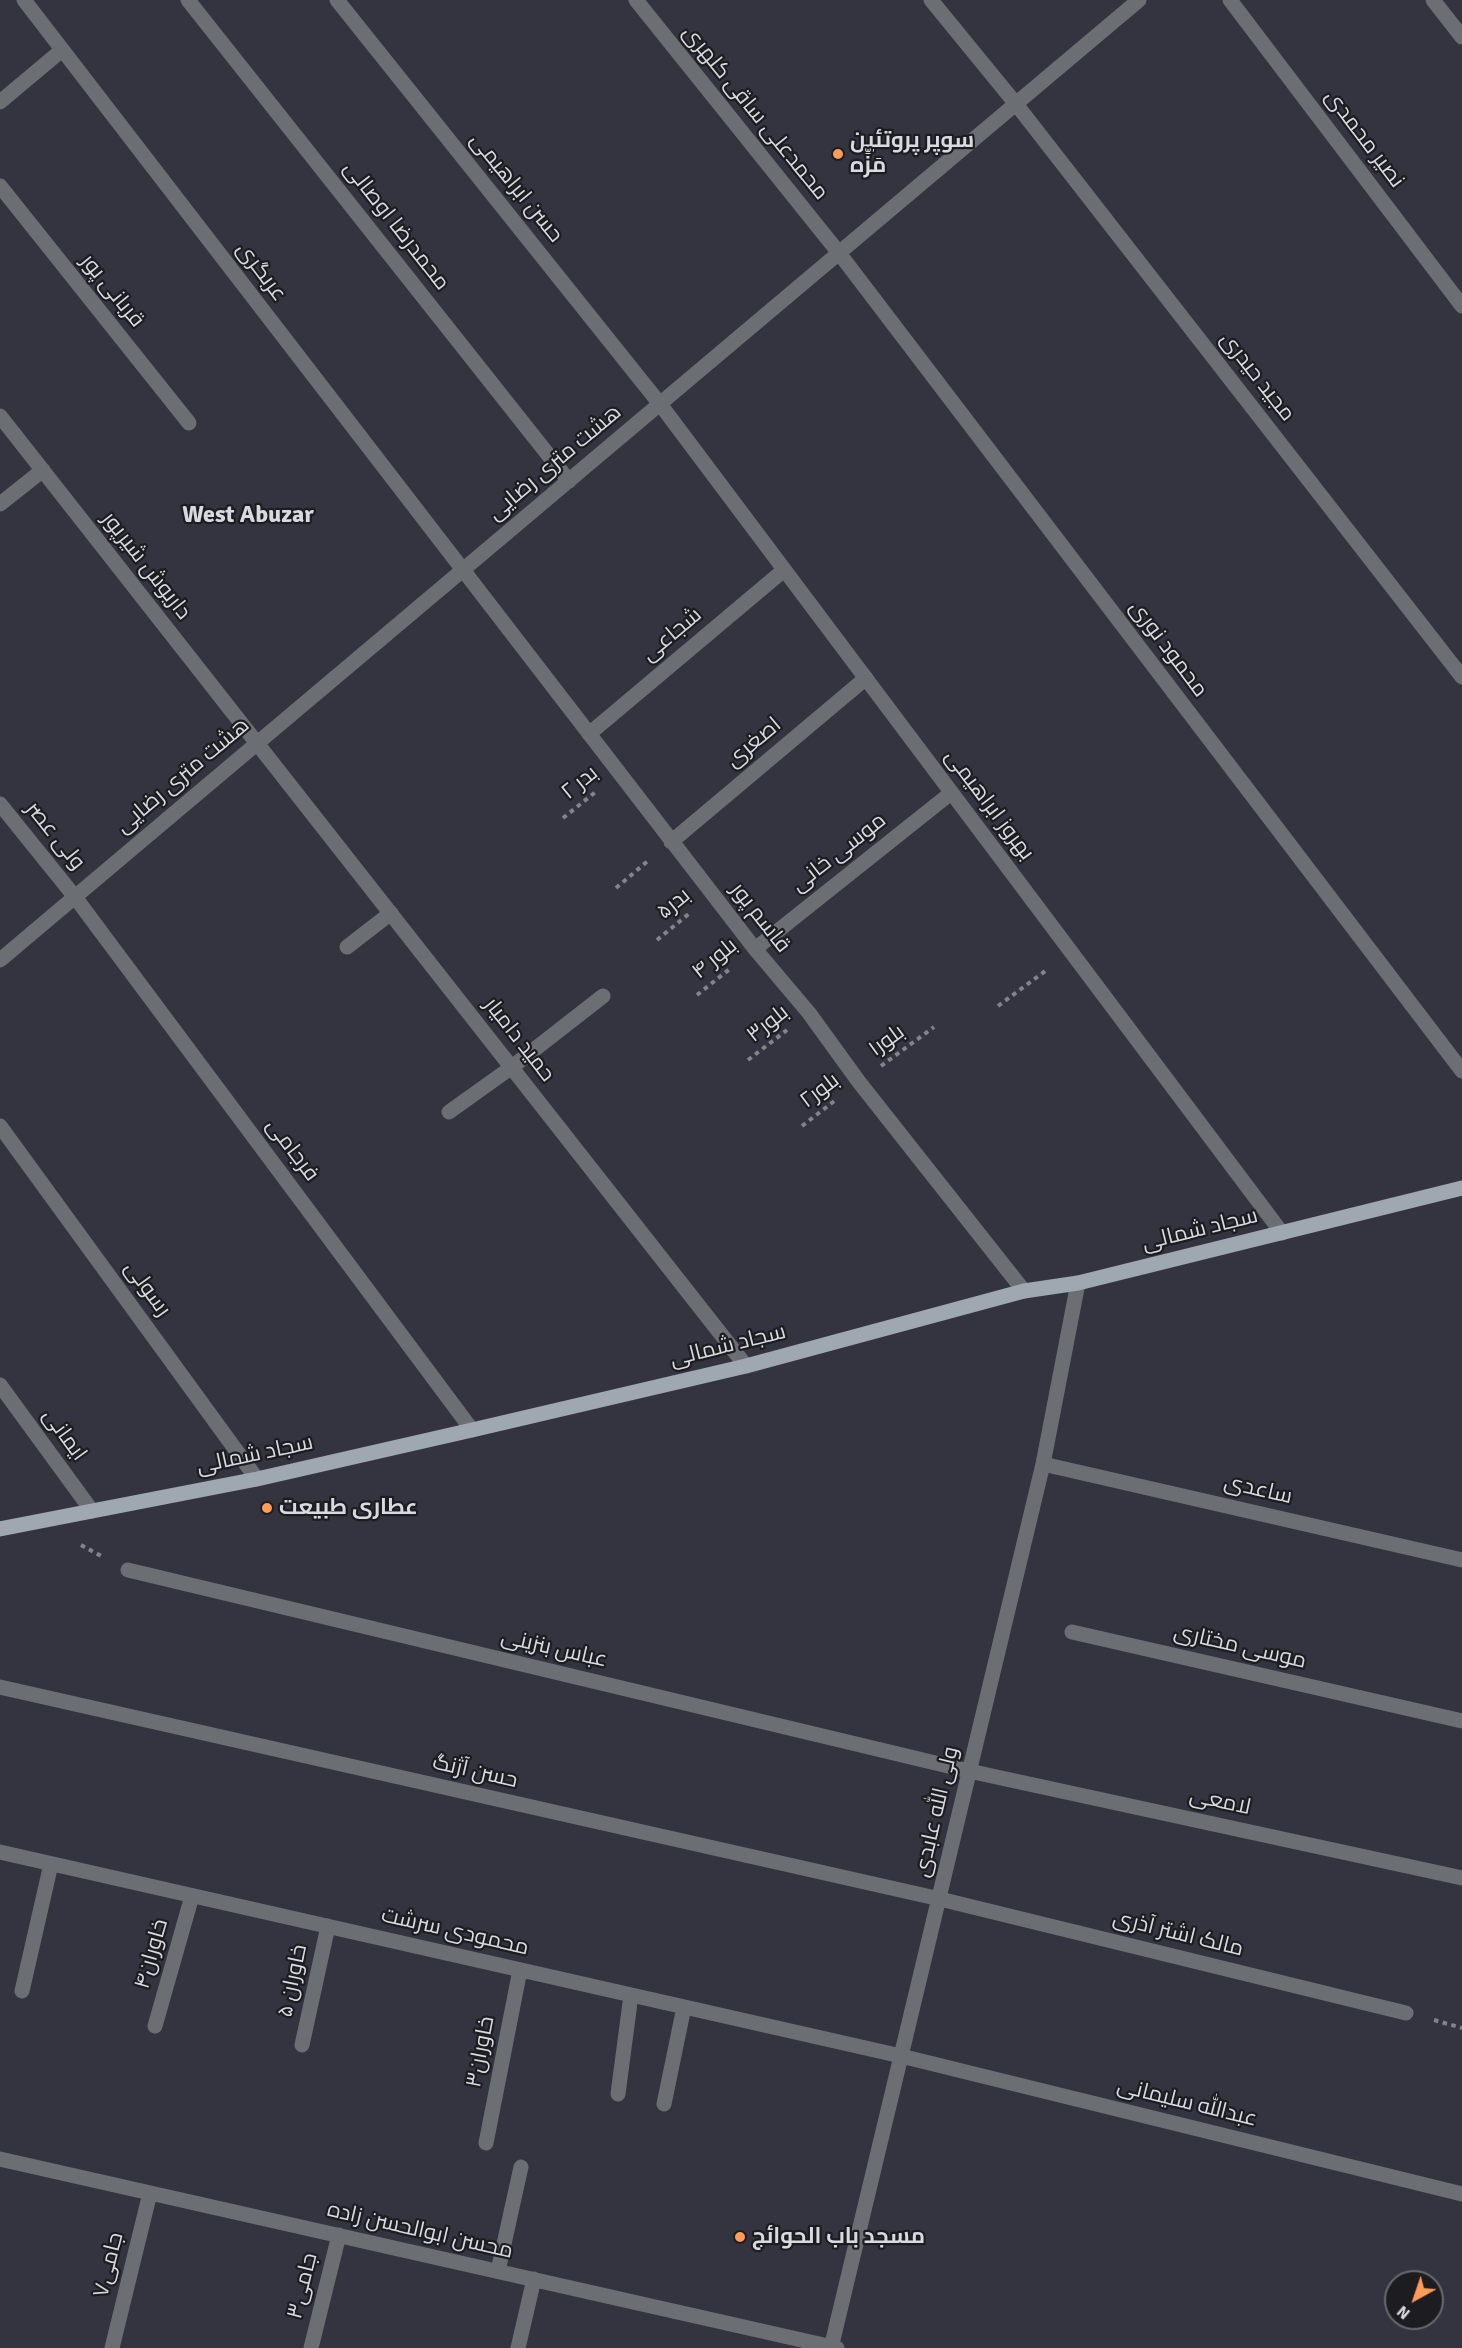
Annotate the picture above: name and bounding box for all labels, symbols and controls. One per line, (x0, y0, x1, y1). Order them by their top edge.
street label: محمدعلی ساقی کلهری (676, 20, 834, 206)
street label: نصیر محمدی (1318, 85, 1410, 193)
street label: حسن ابراهیمی (464, 128, 568, 248)
place label: سوپر پروتئین مَزِّه (850, 128, 974, 180)
marker: سوپر پروتئین مَزِّه (831, 147, 845, 161)
street label: محمدرضا اوصالی (337, 156, 455, 296)
street label: عربگری (230, 237, 292, 307)
street label: قربانی پور (74, 249, 150, 333)
street label: مجید حیدری (1214, 327, 1300, 427)
street label: هشت متری رضایی (483, 399, 627, 527)
district label: West Abuzar (182, 502, 314, 530)
street label: داریوش شیرپور (96, 507, 196, 625)
street label: محمود نوری (1123, 595, 1213, 703)
street label: شجاعی (637, 602, 707, 668)
street label: هشت متری رضایی (111, 712, 255, 840)
street label: اصغری (721, 712, 787, 774)
street label: بهروز ابراهیمی (939, 744, 1039, 866)
street label: بدر ۲ (556, 760, 604, 806)
street label: ولی عصر (20, 797, 90, 875)
street label: موسی خانی (786, 808, 892, 898)
street label: قاسم پور (724, 878, 796, 958)
street label: بدر۵ (652, 883, 696, 925)
street label: بلور ۴ (687, 933, 743, 985)
street label: حمید دامیار (478, 993, 560, 1087)
street label: بلور۳ (742, 999, 794, 1049)
street label: بلور۱ (864, 1019, 910, 1063)
street label: بلور۲ (795, 1068, 845, 1114)
street label: فرجامی (260, 1113, 324, 1187)
street label: سجاد شمالی (1139, 1203, 1261, 1257)
street label: رسولی (118, 1256, 176, 1322)
street label: سجاد شمالی (667, 1319, 789, 1373)
street label: ایمانی (36, 1404, 92, 1466)
street label: سجاد شمالی (194, 1430, 316, 1480)
street label: ساعدی (1221, 1469, 1295, 1511)
place label: عطاری طبیعت (279, 1495, 418, 1521)
marker: عطاری طبیعت (260, 1501, 274, 1515)
street label: موسی مختاری (1171, 1619, 1309, 1675)
street label: عباس بنزینی (498, 1624, 610, 1674)
street label: ولی الله عابدی (909, 1744, 965, 1880)
street label: حسن آژنگ (430, 1749, 520, 1795)
street label: لامعی (1187, 1783, 1253, 1821)
street label: محمودی سرشت (379, 1902, 531, 1962)
street label: مالک اشتر آذری (1110, 1905, 1246, 1963)
street label: خاوران۴ (129, 1916, 175, 1992)
street label: خاوران ۵ (272, 1942, 314, 2020)
street label: خاوران۳ (461, 2014, 501, 2090)
street label: عبدالله سلیمانی (1114, 2073, 1260, 2133)
street label: محسن ابوالحسن زاده (325, 2197, 515, 2265)
place label: مسجد باب الحوائج (752, 2224, 925, 2250)
street label: جامی۷ (88, 2230, 130, 2300)
marker: مسجد باب الحوائج (733, 2230, 747, 2244)
street label: جامی۳ (282, 2250, 324, 2322)
north arrow (1384, 2270, 1444, 2330)
text: N (1393, 2301, 1414, 2324)

